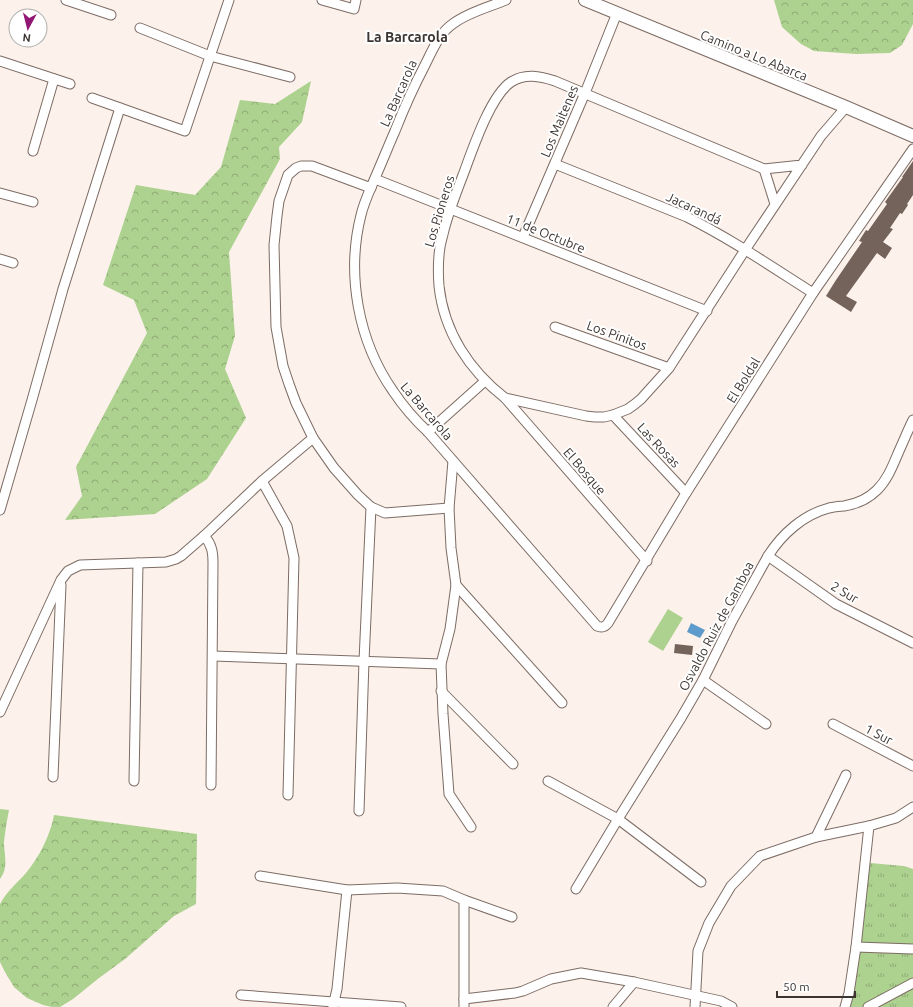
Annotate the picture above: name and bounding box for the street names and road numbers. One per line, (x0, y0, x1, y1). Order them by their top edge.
street label: Camino a Lo Abarca (698, 27, 810, 83)
street label: La Barcarola (377, 58, 419, 128)
street label: Los Maitenes (538, 83, 581, 159)
street label: Los Pioneros (421, 173, 457, 248)
street label: Jacarandá (664, 189, 724, 227)
street label: 11 de Octubre (505, 211, 587, 255)
street label: Los Pinitos (585, 318, 649, 352)
street label: El Boldal (724, 354, 763, 405)
street label: La Barcarola (398, 379, 456, 443)
street label: Las Rosas (635, 420, 683, 470)
street label: El Bosque (561, 445, 609, 497)
street label: Osvaldo Ruiz de Gamboa (676, 559, 756, 693)
street label: 2 Sur (829, 578, 861, 606)
street label: 1 Sur (863, 721, 895, 747)

